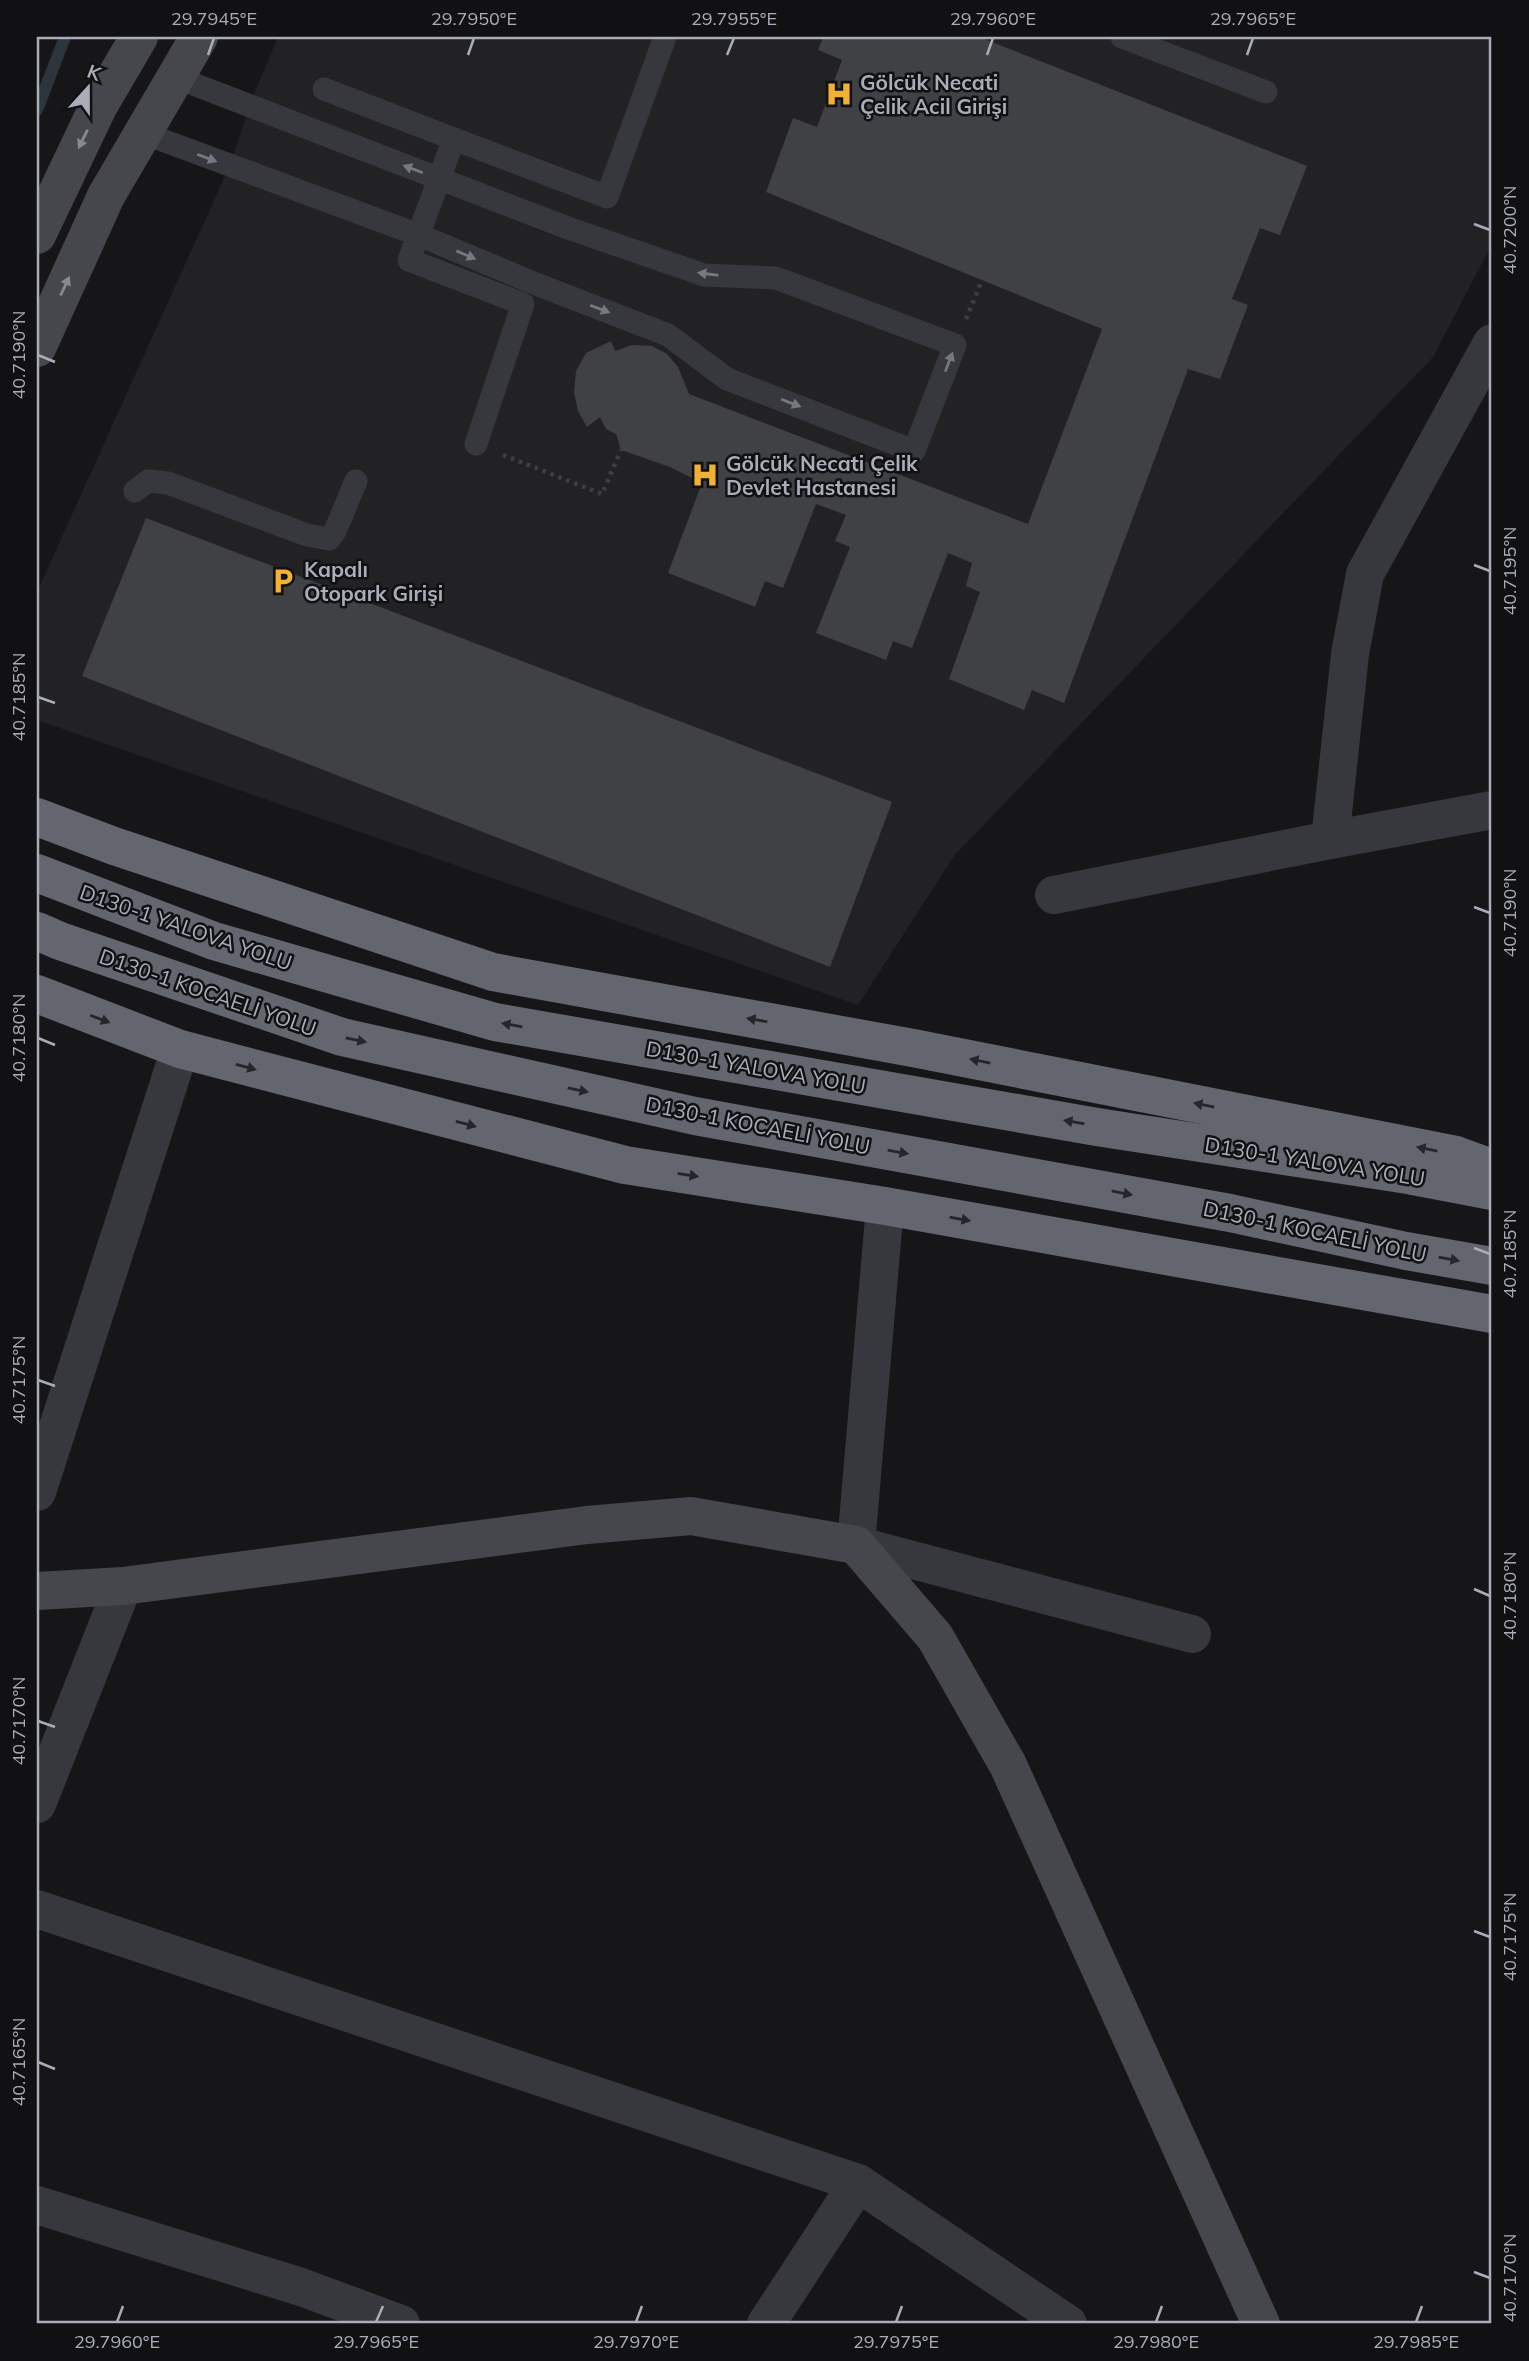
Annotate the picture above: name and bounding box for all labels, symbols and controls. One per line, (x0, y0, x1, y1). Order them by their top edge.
text: 29.7945°E (171, 7, 257, 30)
text: 29.7950°E (431, 7, 517, 30)
text: 29.7955°E (691, 7, 777, 30)
text: 29.7960°E (950, 7, 1036, 30)
text: 29.7965°E (1210, 7, 1296, 30)
north arrow (52, 52, 122, 122)
text: K (84, 59, 106, 86)
place label: Gölcük Necati Çelik Acil Girişi (860, 69, 1007, 119)
hospital icon: Gölcük Necati Çelik Acil Girişi (824, 79, 854, 109)
one-way arrow (77, 129, 89, 149)
one-way arrow (196, 152, 217, 163)
one-way arrow (402, 163, 423, 174)
text: 40.7200°N (1498, 185, 1521, 275)
one-way arrow (455, 249, 476, 260)
one-way arrow (697, 268, 719, 279)
one-way arrow (60, 275, 71, 296)
one-way arrow (589, 303, 610, 314)
text: 40.7190°N (7, 310, 30, 400)
one-way arrow (943, 352, 954, 373)
one-way arrow (780, 398, 801, 409)
place label: Gölcük Necati Çelik Devlet Hastanesi (726, 450, 918, 500)
hospital icon: Gölcük Necati Çelik Devlet Hastanesi (690, 460, 720, 490)
text: 40.7195°N (1498, 526, 1521, 616)
place label: Kapalı Otopark Girişi (304, 556, 443, 606)
parking icon: Kapalı Otopark Girişi (268, 566, 298, 596)
text: 40.7185°N (7, 652, 30, 742)
text: 40.7190°N (1498, 868, 1521, 958)
street label: D130-1 YALOVA YOLU (77, 878, 295, 976)
street label: D130-1 KOCAELİ YOLU (96, 943, 320, 1041)
text: 40.7180°N (7, 993, 30, 1083)
one-way arrow (90, 1014, 111, 1025)
one-way arrow (746, 1014, 768, 1025)
one-way arrow (501, 1019, 523, 1030)
one-way arrow (345, 1035, 367, 1046)
street label: D130-1 YALOVA YOLU (644, 1035, 868, 1099)
one-way arrow (969, 1056, 991, 1067)
one-way arrow (235, 1062, 257, 1073)
one-way arrow (567, 1084, 589, 1095)
street label: D130-1 KOCAELİ YOLU (644, 1090, 872, 1160)
one-way arrow (1193, 1100, 1215, 1111)
one-way arrow (1063, 1117, 1085, 1128)
one-way arrow (455, 1119, 477, 1130)
street label: D130-1 YALOVA YOLU (1203, 1131, 1427, 1191)
one-way arrow (1416, 1144, 1438, 1155)
one-way arrow (887, 1146, 909, 1157)
one-way arrow (677, 1170, 699, 1181)
one-way arrow (1111, 1188, 1133, 1199)
street label: D130-1 KOCAELİ YOLU (1201, 1195, 1429, 1267)
text: 40.7185°N (1498, 1209, 1521, 1299)
one-way arrow (950, 1214, 972, 1225)
one-way arrow (1438, 1254, 1460, 1265)
text: 40.7175°N (7, 1335, 30, 1425)
text: 40.7180°N (1498, 1551, 1521, 1641)
text: 40.7170°N (7, 1676, 30, 1766)
text: 40.7175°N (1498, 1892, 1521, 1982)
text: 40.7165°N (7, 2017, 30, 2107)
text: 40.7170°N (1498, 2233, 1521, 2323)
text: 29.7960°E (74, 2330, 160, 2353)
text: 29.7965°E (333, 2330, 419, 2353)
text: 29.7970°E (593, 2330, 679, 2353)
text: 29.7975°E (853, 2330, 939, 2353)
text: 29.7980°E (1113, 2330, 1199, 2353)
text: 29.7985°E (1373, 2330, 1459, 2353)

